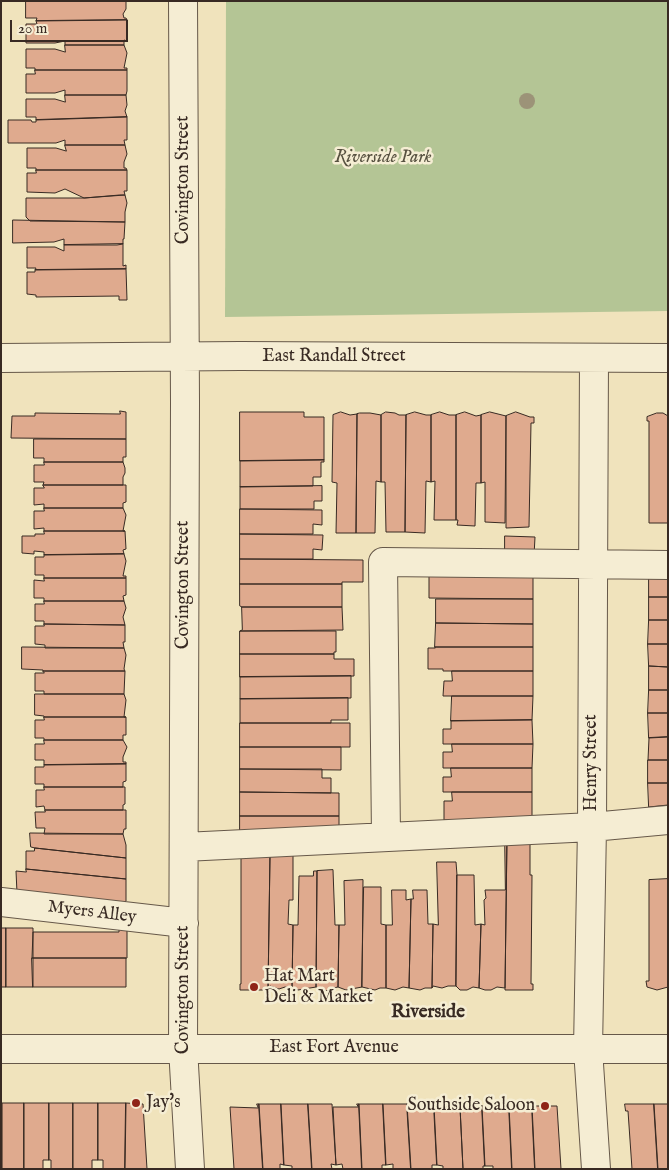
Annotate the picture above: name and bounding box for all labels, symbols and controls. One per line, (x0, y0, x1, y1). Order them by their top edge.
scale bar (12, 10, 130, 42)
text: 20 m (18, 19, 47, 38)
street label: Covington Street (173, 116, 195, 244)
park label: Riverside Park (335, 147, 431, 169)
street label: East Randall Street (262, 346, 406, 368)
street label: Covington Street (173, 521, 195, 649)
street label: Henry Street (581, 714, 603, 812)
street label: Myers Alley (46, 897, 138, 929)
street label: Covington Street (173, 926, 195, 1054)
place label: Hat Mart Deli & Market (264, 966, 373, 1009)
marker: Hat Mart Deli & Market (248, 981, 260, 993)
district label: Riverside (391, 1002, 465, 1024)
street label: East Fort Avenue (269, 1037, 399, 1059)
place label: Jay's (146, 1092, 180, 1114)
place label: Southside Saloon (407, 1095, 535, 1117)
marker: Jay's (130, 1097, 142, 1109)
marker: Southside Saloon (539, 1100, 551, 1112)

